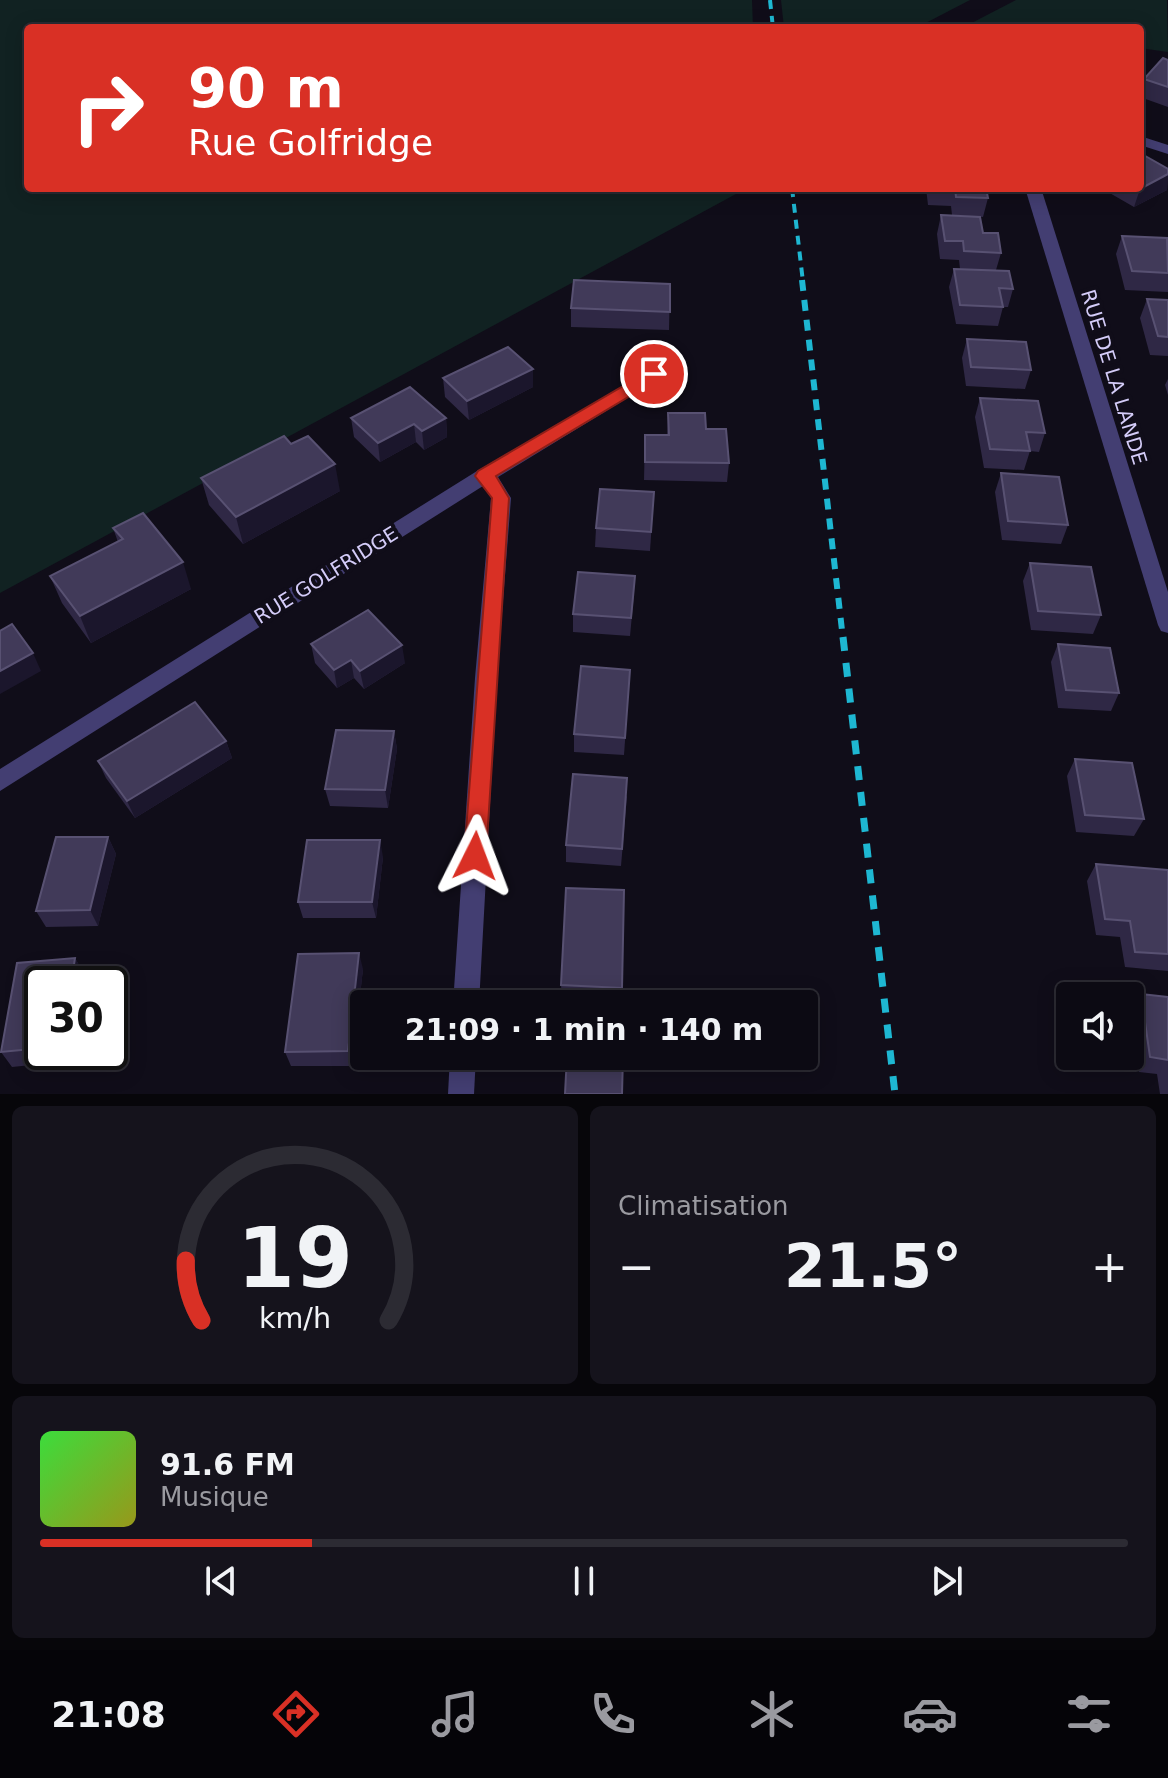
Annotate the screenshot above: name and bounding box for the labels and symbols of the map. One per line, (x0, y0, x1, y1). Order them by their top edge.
street label: RUE DE LA LANDE (1076, 287, 1152, 467)
pin (620, 340, 688, 408)
street label: RUE GOLFRIDGE (250, 521, 402, 629)
position arrow (433, 814, 517, 898)
speed limit sign: 30 (24, 966, 128, 1070)

